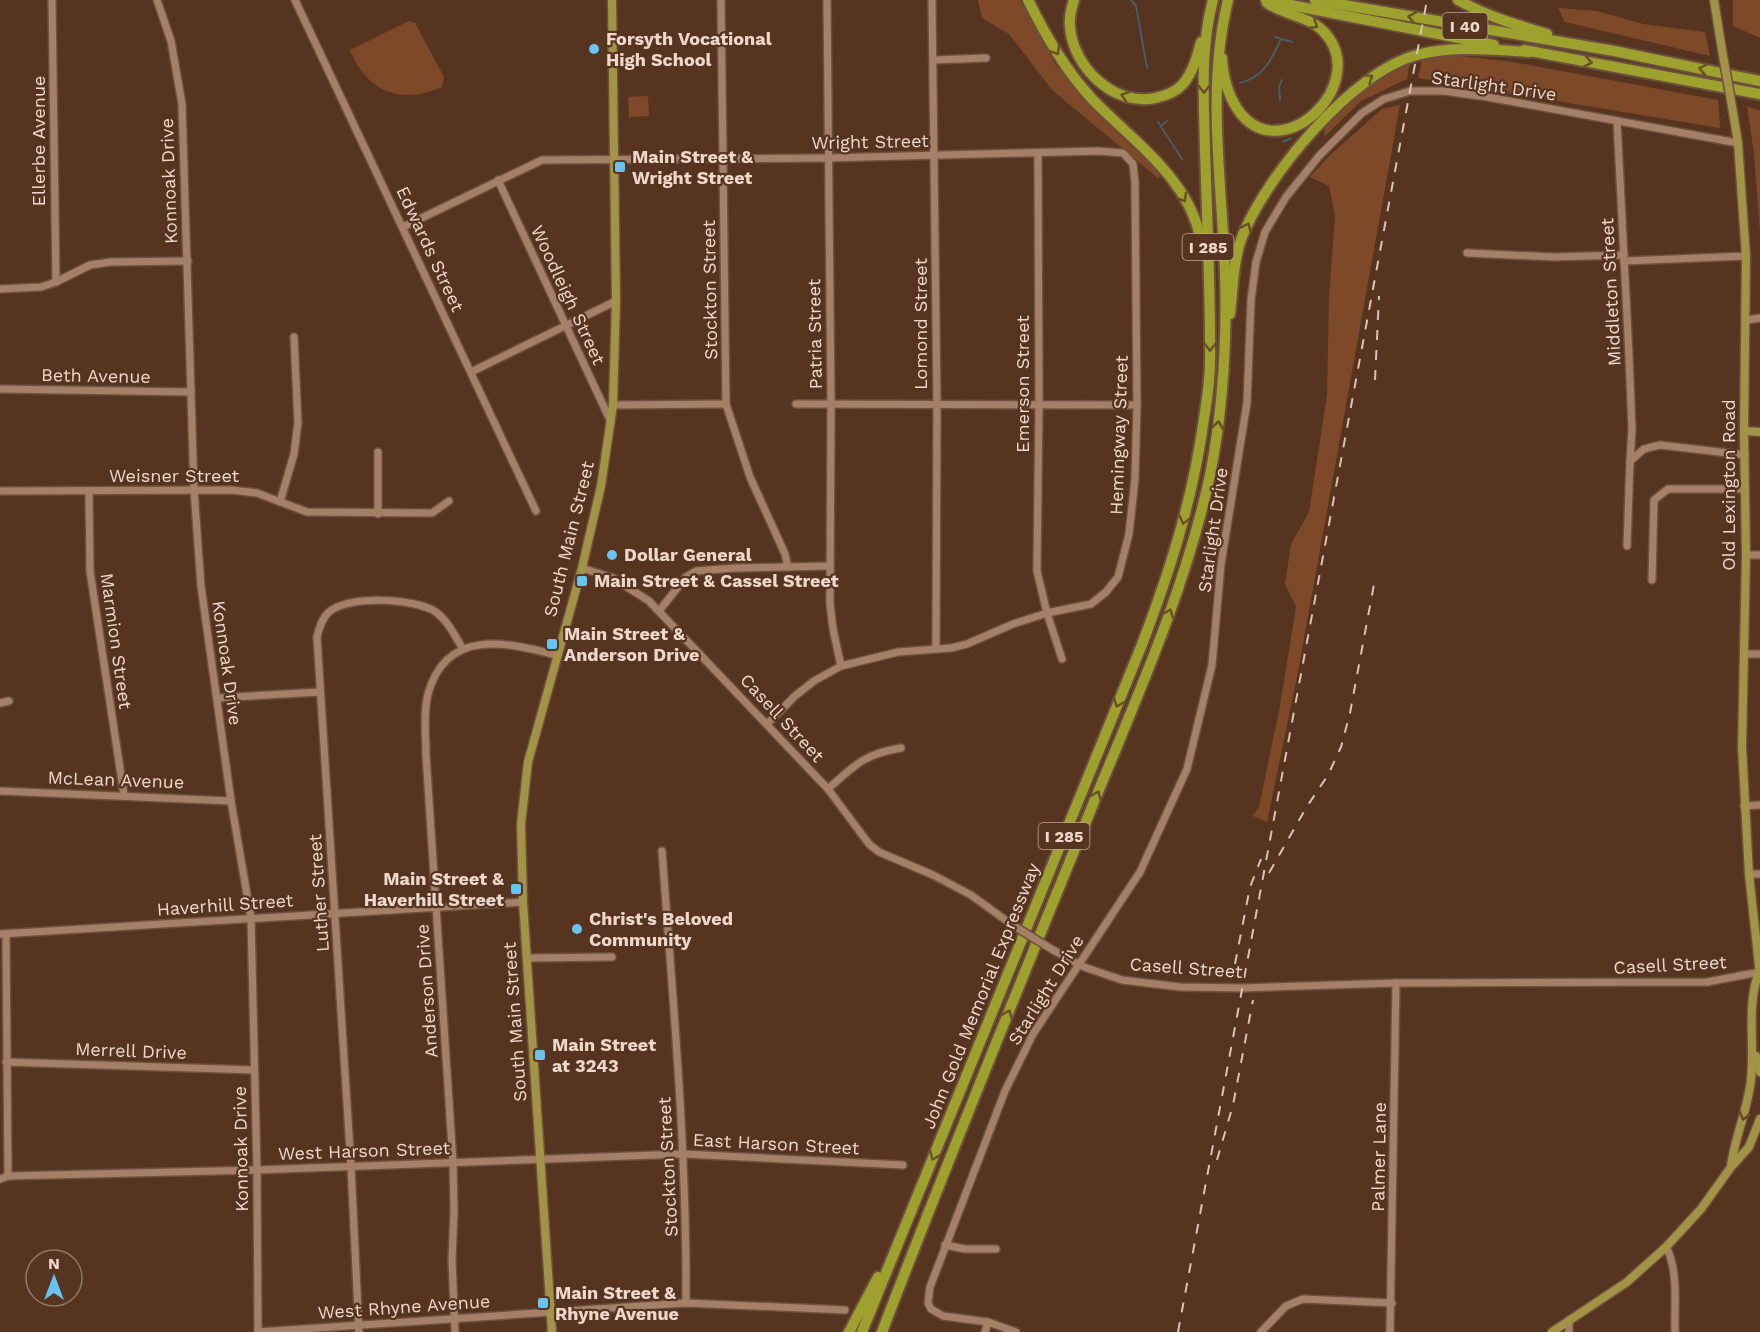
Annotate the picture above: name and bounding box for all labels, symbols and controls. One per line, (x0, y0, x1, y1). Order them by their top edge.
one-way arrow (1407, 11, 1417, 24)
road number: I 40 (1442, 13, 1488, 39)
one-way arrow (1307, 18, 1318, 29)
place label: Forsyth Vocational High School (606, 28, 772, 70)
marker: Forsyth Vocational High School (587, 42, 601, 56)
one-way arrow (1049, 45, 1060, 55)
one-way arrow (1582, 55, 1592, 68)
one-way arrow (1698, 63, 1708, 76)
street label: Starlight Drive (1430, 66, 1558, 105)
one-way arrow (1363, 74, 1374, 85)
street label: Ellerbe Avenue (28, 76, 49, 207)
one-way arrow (1198, 85, 1210, 94)
one-way arrow (1120, 91, 1131, 103)
street label: Konnoak Drive (156, 118, 181, 244)
street label: Wright Street (811, 130, 929, 153)
place label: Main Street & Wright Street (632, 146, 753, 188)
marker: Main Street & Wright Street (613, 160, 627, 174)
street label: Edwards Street (392, 183, 469, 315)
one-way arrow (1176, 192, 1187, 202)
street label: Middleton Street (1596, 217, 1625, 367)
street label: Stockton Street (698, 219, 721, 360)
street label: Woodleigh Street (527, 222, 610, 368)
one-way arrow (1239, 223, 1251, 234)
road number: I 285 (1182, 234, 1234, 260)
street label: Lomond Street (910, 258, 931, 390)
street label: Patria Street (803, 278, 826, 389)
street label: Emerson Street (1012, 315, 1033, 453)
one-way arrow (1204, 343, 1216, 352)
street label: Hemingway Street (1105, 354, 1132, 515)
street label: Beth Avenue (41, 364, 151, 387)
street label: Old Lexington Road (1718, 399, 1739, 571)
one-way arrow (1212, 421, 1224, 430)
street label: South Main Street (539, 458, 598, 619)
street label: Weisner Street (109, 465, 240, 486)
street label: Starlight Drive (1193, 466, 1232, 594)
one-way arrow (1179, 515, 1192, 525)
place label: Dollar General (624, 544, 752, 565)
marker: Dollar General (605, 548, 619, 562)
place label: Main Street & Cassel Street (594, 570, 839, 591)
street label: Marmion Street (97, 572, 136, 711)
marker: Main Street & Cassel Street (575, 574, 589, 588)
street label: Konnoak Drive (208, 599, 247, 727)
one-way arrow (1162, 609, 1174, 620)
place label: Main Street & Anderson Drive (564, 623, 700, 665)
marker: Main Street & Anderson Drive (545, 637, 559, 651)
street label: Casell Street (736, 669, 829, 767)
one-way arrow (1113, 697, 1125, 708)
street label: McLean Avenue (47, 767, 185, 792)
one-way arrow (1090, 790, 1102, 801)
road number: I 285 (1038, 823, 1090, 849)
street label: Luther Street (304, 833, 333, 953)
street label: John Gold Memorial Expressway (917, 859, 1044, 1132)
place label: Main Street & Haverhill Street (364, 868, 504, 910)
marker: Main Street & Haverhill Street (509, 882, 523, 896)
street label: Haverhill Street (156, 889, 294, 920)
place label: Christ's Beloved Community (589, 908, 733, 950)
marker: Christ's Beloved Community (570, 922, 584, 936)
street label: Anderson Drive (411, 923, 442, 1059)
street label: Starlight Drive (1003, 931, 1088, 1049)
street label: South Main Street (498, 941, 531, 1103)
street label: Casell Street (1613, 951, 1727, 978)
street label: Casell Street (1129, 953, 1244, 982)
one-way arrow (1001, 1009, 1013, 1020)
place label: Main Street at 3243 (552, 1034, 656, 1076)
street label: Merrell Drive (75, 1038, 187, 1063)
marker: Main Street at 3243 (533, 1048, 547, 1062)
street label: Konnoak Drive (229, 1086, 252, 1212)
street label: Stockton Street (653, 1096, 682, 1237)
street label: Palmer Lane (1367, 1102, 1390, 1212)
one-way arrow (1738, 1111, 1751, 1121)
street label: East Harson Street (692, 1129, 860, 1158)
street label: West Harson Street (278, 1137, 451, 1164)
one-way arrow (929, 1150, 941, 1161)
north arrow (24, 1248, 84, 1308)
text: N (48, 1254, 60, 1273)
place label: Main Street & Rhyne Avenue (555, 1282, 679, 1324)
street label: West Rhyne Avenue (317, 1290, 491, 1323)
marker: Main Street & Rhyne Avenue (536, 1296, 550, 1310)

